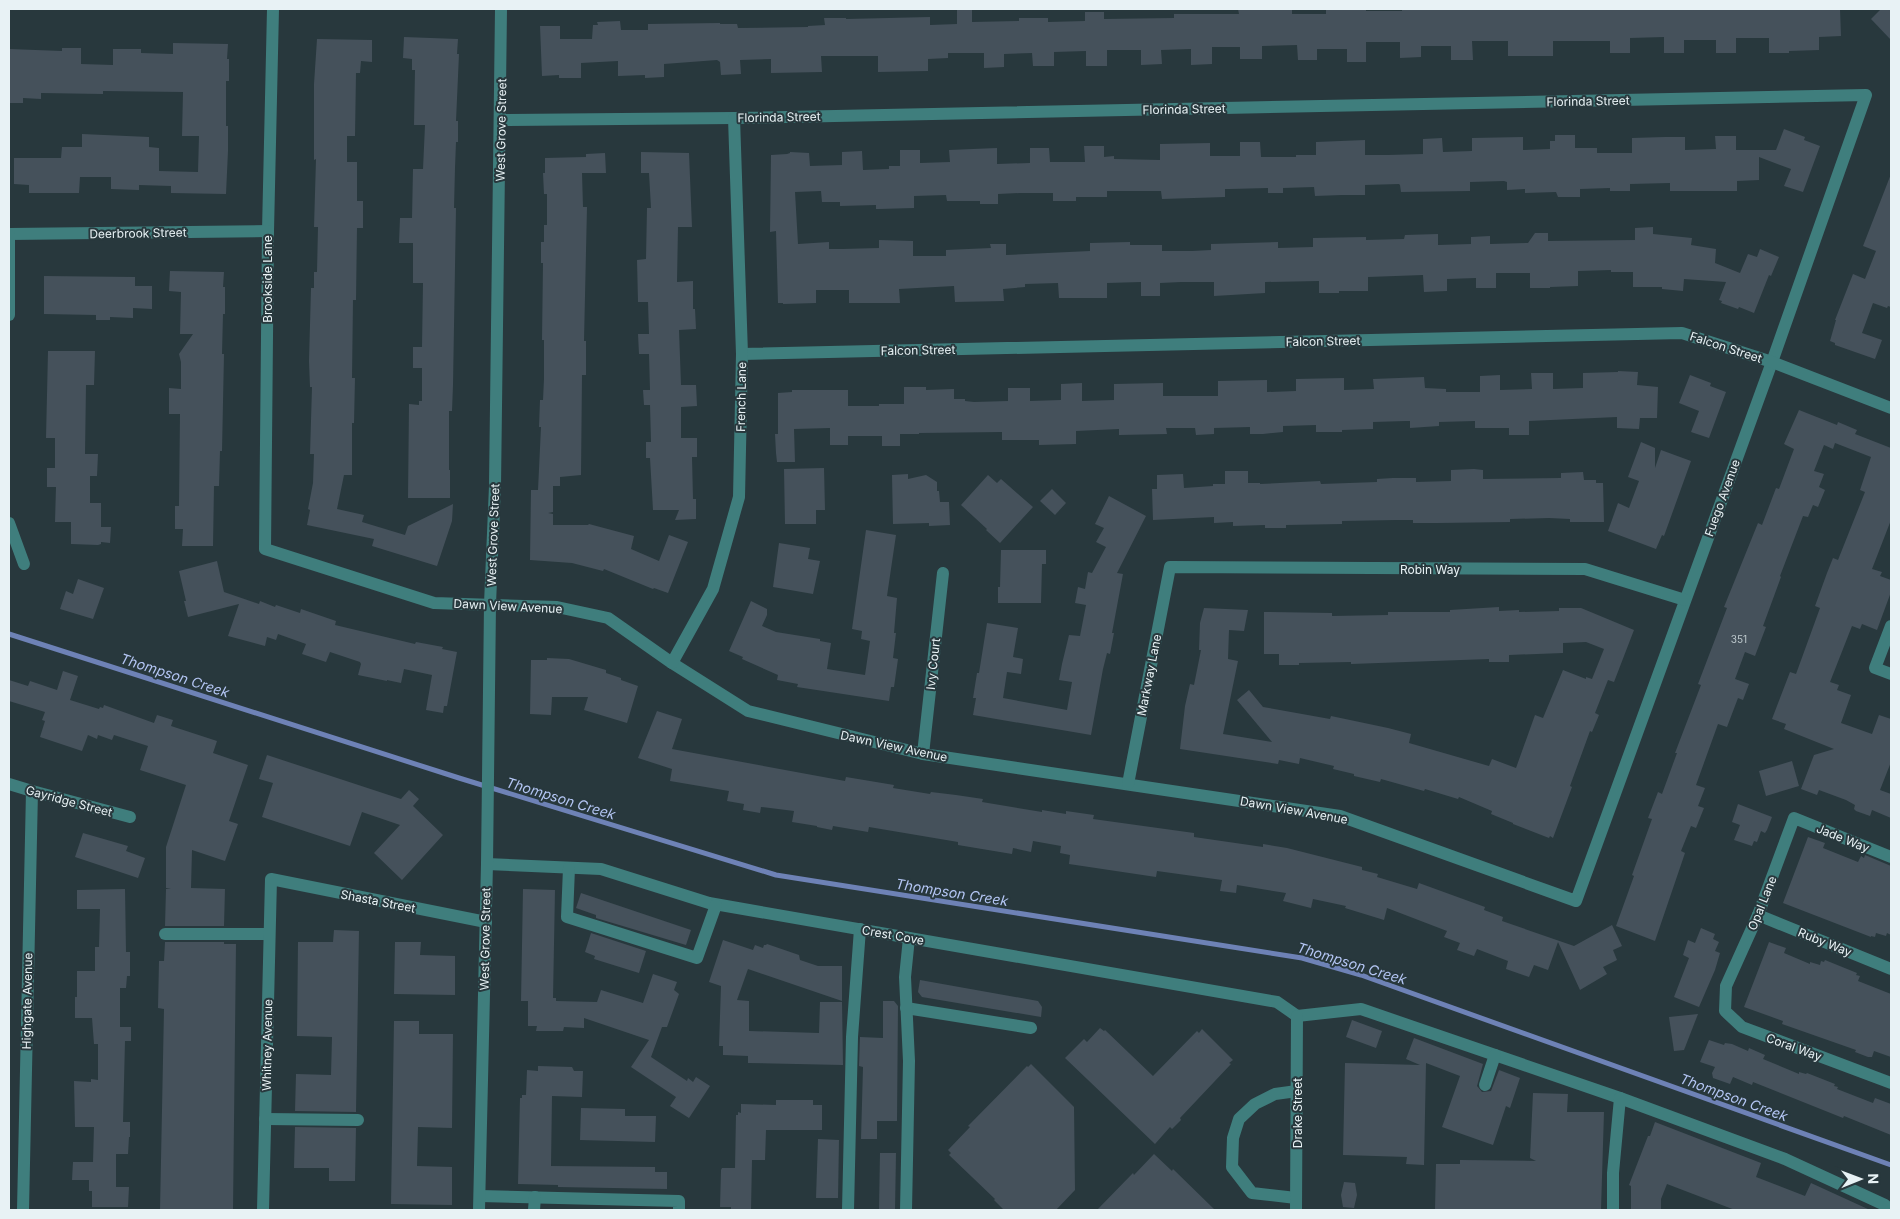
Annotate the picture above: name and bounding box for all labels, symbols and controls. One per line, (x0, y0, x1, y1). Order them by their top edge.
street label: West Grove Street (493, 78, 509, 182)
street label: Florinda Street (1546, 93, 1630, 109)
street label: Florinda Street (1142, 101, 1226, 117)
street label: Florinda Street (737, 109, 821, 125)
street label: Deerbrook Street (89, 225, 187, 241)
street label: Brookside Lane (260, 235, 275, 323)
street label: Falcon Street (1688, 328, 1764, 366)
street label: Falcon Street (1285, 333, 1361, 349)
street label: Falcon Street (880, 342, 956, 358)
street label: French Lane (733, 362, 749, 432)
street label: Fuego Avenue (1701, 457, 1743, 539)
street label: West Grove Street (484, 483, 502, 587)
street label: Robin Way (1400, 562, 1460, 577)
street label: Dawn View Avenue (453, 596, 563, 616)
street label: Markway Lane (1134, 633, 1164, 717)
house number: 351 (1731, 633, 1747, 645)
street label: Ivy Court (923, 637, 943, 691)
water label: Thompson Creek (118, 649, 232, 701)
street label: Dawn View Avenue (839, 727, 949, 765)
water label: Thompson Creek (504, 773, 618, 823)
street label: Gayridge Street (24, 782, 114, 820)
street label: Dawn View Avenue (1239, 793, 1349, 827)
street label: Jade Way (1814, 821, 1872, 856)
street label: Opal Lane (1744, 874, 1780, 932)
water label: Thompson Creek (895, 875, 1010, 909)
street label: Shasta Street (339, 886, 417, 916)
street label: West Grove Street (477, 887, 493, 991)
street label: Crest Cove (861, 922, 925, 948)
street label: Ruby Way (1796, 924, 1854, 960)
water label: Thompson Creek (1295, 938, 1409, 988)
street label: Highgate Avenue (19, 953, 35, 1049)
street label: Whitney Avenue (259, 999, 275, 1091)
street label: Coral Way (1764, 1030, 1824, 1064)
water label: Thompson Creek (1678, 1070, 1791, 1125)
street label: Drake Street (1290, 1078, 1305, 1148)
north arrow (1835, 1154, 1885, 1204)
text: N (1865, 1173, 1882, 1184)

